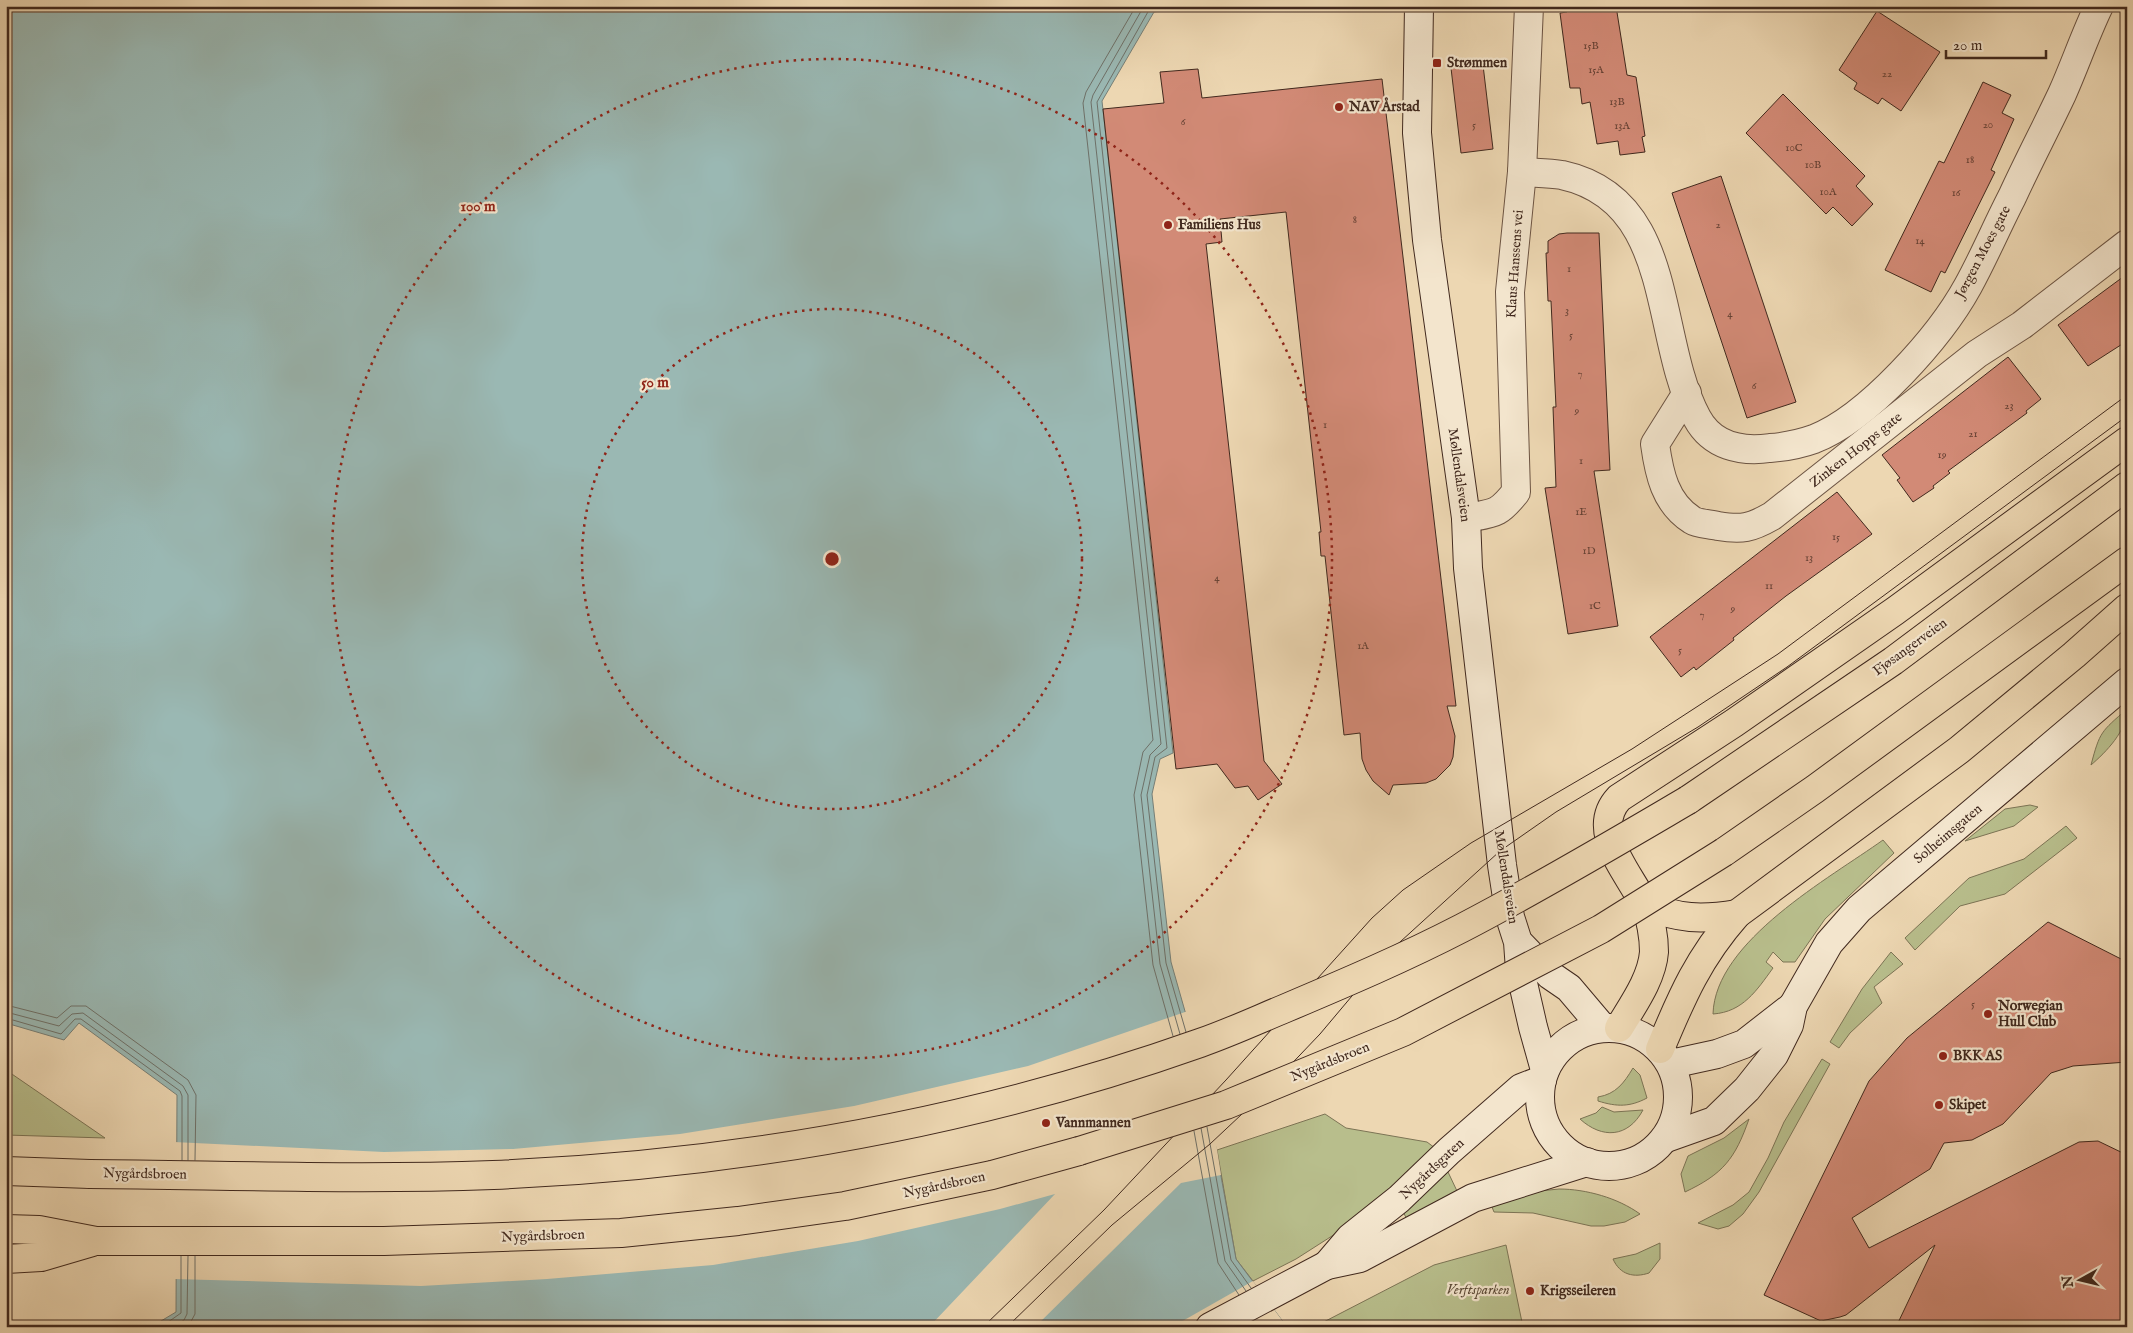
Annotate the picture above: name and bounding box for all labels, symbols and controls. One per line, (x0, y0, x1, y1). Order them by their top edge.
scale bar (1946, 28, 2046, 60)
text: 20 m (1953, 36, 1983, 55)
house number: 15B (1583, 39, 1599, 53)
place label: Strømmen (1447, 54, 1508, 72)
marker: Strømmen (1431, 57, 1443, 69)
house number: 15A (1588, 63, 1604, 77)
house number: 22 (1882, 67, 1892, 81)
house number: 13B (1609, 95, 1625, 109)
place label: NAV Årstad (1348, 97, 1420, 116)
marker: NAV Årstad (1333, 101, 1345, 113)
house number: 6 (1181, 115, 1186, 129)
house number: 5 (1472, 118, 1476, 132)
house number: 20 (1983, 118, 1993, 132)
house number: 13A (1614, 119, 1630, 133)
house number: 10C (1785, 141, 1803, 155)
house number: 18 (1966, 153, 1974, 167)
house number: 10B (1805, 158, 1821, 172)
house number: 10A (1820, 185, 1837, 199)
house number: 16 (1952, 186, 1961, 200)
text: 100 m (460, 197, 496, 216)
street label: Jørgen Moes gate (1950, 202, 2015, 303)
street label: Klaus Hanssens vei (1502, 209, 1528, 319)
house number: 8 (1353, 213, 1357, 227)
place label: Familiens Hus (1178, 216, 1261, 234)
house number: 2 (1715, 218, 1721, 232)
marker: Familiens Hus (1162, 219, 1174, 231)
house number: 14 (1915, 234, 1925, 248)
house number: 1 (1567, 262, 1571, 276)
house number: 3 (1565, 304, 1569, 318)
house number: 4 (1727, 307, 1733, 321)
house number: 5 (1569, 328, 1573, 342)
house number: 7 (1577, 367, 1583, 381)
text: 50 m (641, 373, 669, 392)
house number: 6 (1752, 379, 1757, 393)
house number: 23 (2004, 399, 2014, 413)
house number: 9 (1574, 404, 1580, 418)
street label: Zinken Hopps gate (1806, 408, 1906, 492)
house number: 1 (1323, 418, 1327, 432)
street label: Møllendalsveien (1444, 427, 1475, 524)
house number: 21 (1968, 427, 1978, 441)
house number: 19 (1938, 448, 1947, 462)
house number: 1 (1579, 454, 1583, 468)
house number: 1E (1575, 505, 1587, 519)
house number: 15 (1832, 530, 1840, 544)
house number: 1D (1583, 544, 1596, 558)
centre of rings (823, 550, 841, 568)
house number: 13 (1805, 551, 1813, 565)
house number: 4 (1214, 571, 1220, 585)
house number: 11 (1765, 579, 1773, 593)
house number: 1C (1589, 599, 1601, 613)
house number: 9 (1730, 602, 1736, 616)
house number: 7 (1699, 608, 1705, 622)
street label: Fjøsangerveien (1869, 614, 1951, 680)
house number: 1A (1357, 639, 1369, 653)
house number: 5 (1678, 643, 1682, 657)
street label: Solheimsgaten (1910, 800, 1986, 868)
street label: Møllendalsveien (1490, 829, 1522, 926)
house number: 5 (1971, 997, 1975, 1011)
place label: Norwegian Hull Club (1997, 997, 2063, 1031)
marker: Norwegian Hull Club (1982, 1008, 1994, 1020)
street label: Nygårdsbroen (1288, 1038, 1373, 1086)
place label: BKK AS (1953, 1047, 2002, 1065)
marker: BKK AS (1937, 1050, 1949, 1062)
place label: Skipet (1949, 1096, 1986, 1114)
marker: Skipet (1933, 1099, 1945, 1111)
place label: Vannmannen (1055, 1114, 1131, 1132)
marker: Vannmannen (1040, 1117, 1052, 1129)
street label: Nygårdsgaten (1396, 1134, 1469, 1204)
street label: Nygårdsbroen (103, 1164, 188, 1184)
street label: Nygårdsbroen (901, 1167, 987, 1203)
street label: Nygårdsbroen (501, 1226, 586, 1246)
north arrow (2056, 1256, 2106, 1306)
text: N (2058, 1274, 2078, 1290)
park label: Verftsparken (1446, 1281, 1510, 1299)
place label: Krigsseileren (1540, 1282, 1616, 1300)
marker: Krigsseileren (1524, 1285, 1536, 1297)

